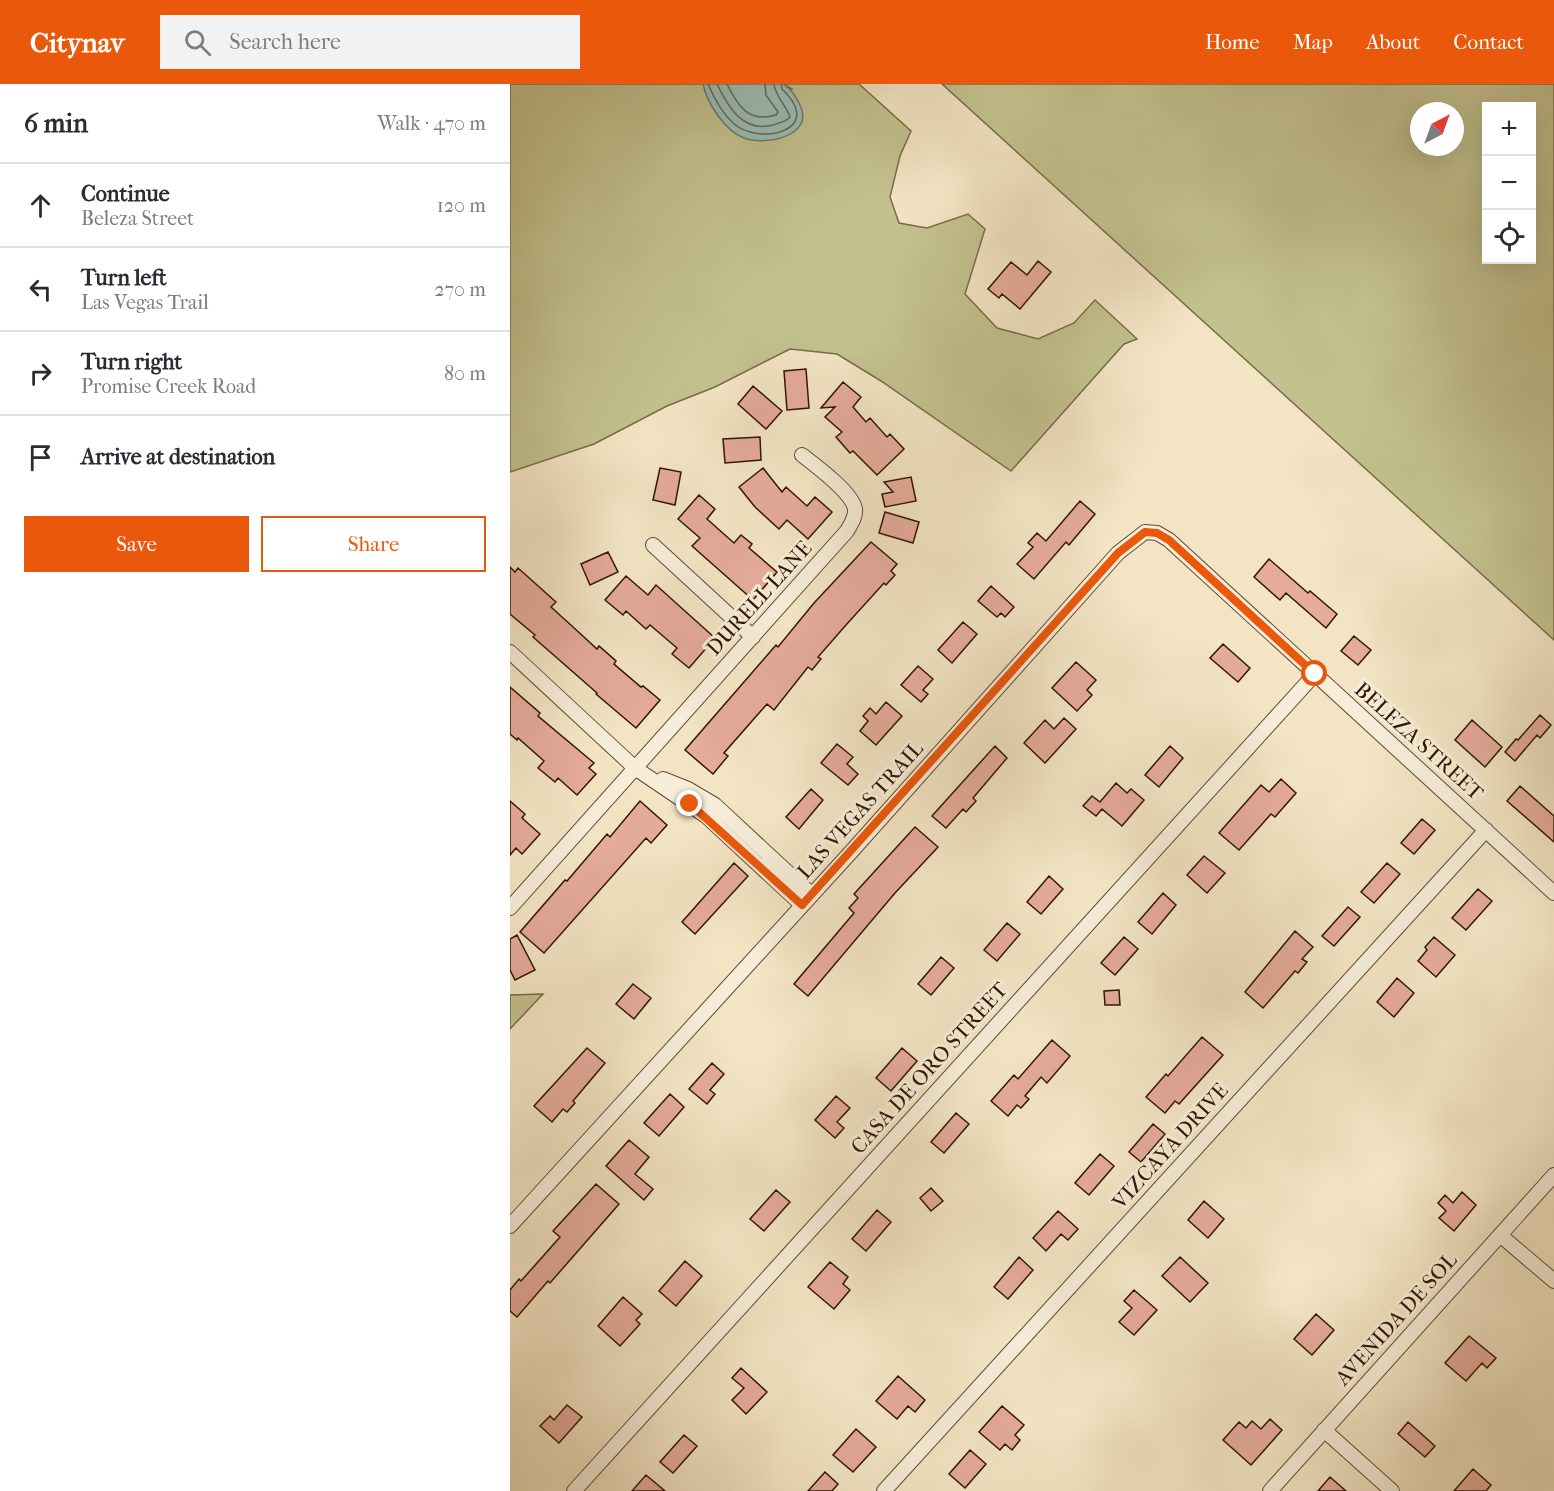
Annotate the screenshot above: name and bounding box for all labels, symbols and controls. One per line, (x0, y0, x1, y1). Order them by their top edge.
search box (160, 15, 580, 69)
text: Citynav (30, 26, 124, 59)
icon: search (181, 26, 214, 59)
text: Search here (229, 29, 341, 55)
text: Home (1205, 30, 1260, 54)
text: Map (1293, 30, 1333, 54)
text: About (1366, 30, 1420, 54)
text: Contact (1453, 30, 1524, 54)
north arrow (1410, 102, 1464, 156)
map controls (1482, 102, 1536, 264)
button: + (1482, 102, 1536, 156)
text: 6 min (24, 108, 88, 139)
text: Walk · 470 m (377, 112, 486, 135)
button: − (1482, 156, 1536, 210)
text: Continue (81, 181, 170, 207)
icon: ahead (24, 189, 57, 222)
text: 120 m (437, 194, 486, 217)
text: Beleza Street (81, 207, 194, 230)
button: locate (1482, 210, 1536, 264)
text: Turn left (81, 265, 167, 291)
icon: left (24, 273, 57, 306)
text: 270 m (434, 278, 486, 301)
text: Las Vegas Trail (81, 291, 209, 314)
text: Turn right (81, 349, 182, 375)
icon: right (24, 357, 57, 390)
text: 80 m (444, 362, 486, 385)
text: Promise Creek Road (81, 375, 256, 398)
icon: arrive (24, 441, 57, 474)
text: Arrive at destination (81, 444, 275, 470)
button: Save (24, 516, 249, 572)
button: Share (261, 516, 486, 572)
street label: DURELL LANE (701, 536, 817, 660)
route start (1301, 660, 1327, 686)
street label: BELEZA STREET (1350, 677, 1489, 805)
street label: LAS VEGAS TRAIL (792, 736, 928, 883)
route end (676, 790, 702, 816)
street label: CASA DE ORO STREET (846, 977, 1013, 1159)
street label: VIZCAYA DRIVE (1107, 1078, 1233, 1215)
street label: AVENIDA DE SOL (1330, 1248, 1462, 1391)

